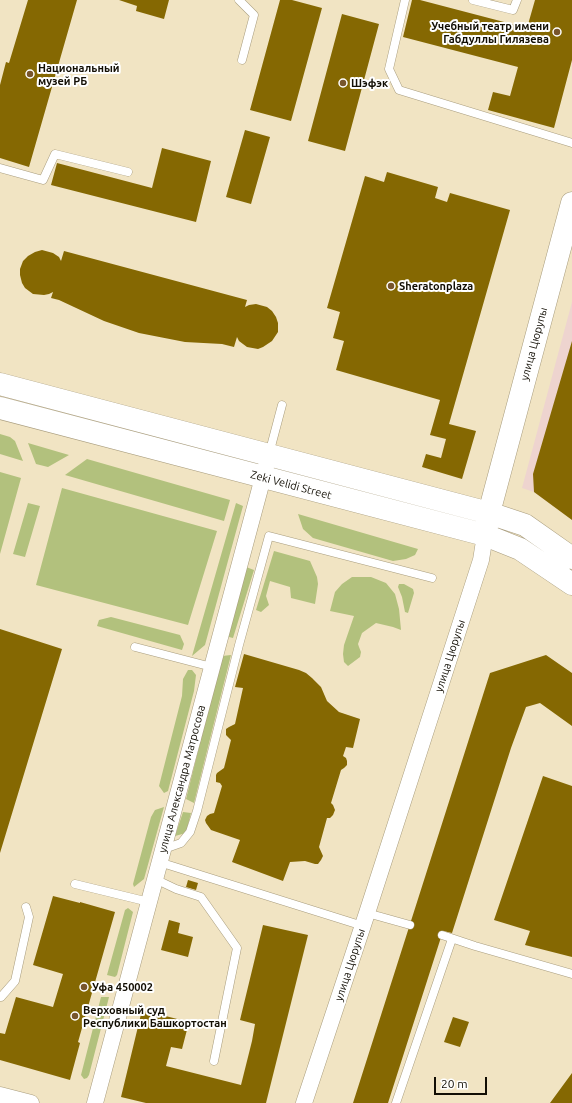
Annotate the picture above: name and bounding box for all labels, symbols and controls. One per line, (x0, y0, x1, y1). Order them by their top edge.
place label: Учебный театр имени Габдуллы Гилязева (431, 19, 549, 45)
marker: Учебный театр имени Габдуллы Гилязева (552, 27, 562, 37)
place label: Национальный музей РБ (38, 61, 120, 87)
marker: Национальный музей РБ (25, 69, 35, 79)
place label: Шэфэк (351, 76, 388, 90)
marker: Шэфэк (338, 78, 348, 88)
place label: Sheratonplaza (399, 279, 473, 293)
marker: Sheratonplaza (386, 281, 396, 291)
street label: улица Цюрупы (518, 306, 550, 382)
street label: Zeki Velidi Street (249, 468, 333, 502)
street label: улица Цюрупы (432, 618, 468, 694)
street label: улица Александра Матросова (156, 704, 208, 854)
street label: улица Цюрупы (332, 927, 368, 1003)
place label: Уфа 450002 (92, 980, 153, 994)
marker: Уфа 450002 (79, 982, 89, 992)
place label: Верховный суд Республики Башкортостан (83, 1003, 227, 1029)
marker: Верховный суд Республики Башкортостан (70, 1011, 80, 1021)
scale bar (436, 1069, 489, 1095)
text: 20 m (441, 1077, 468, 1090)

